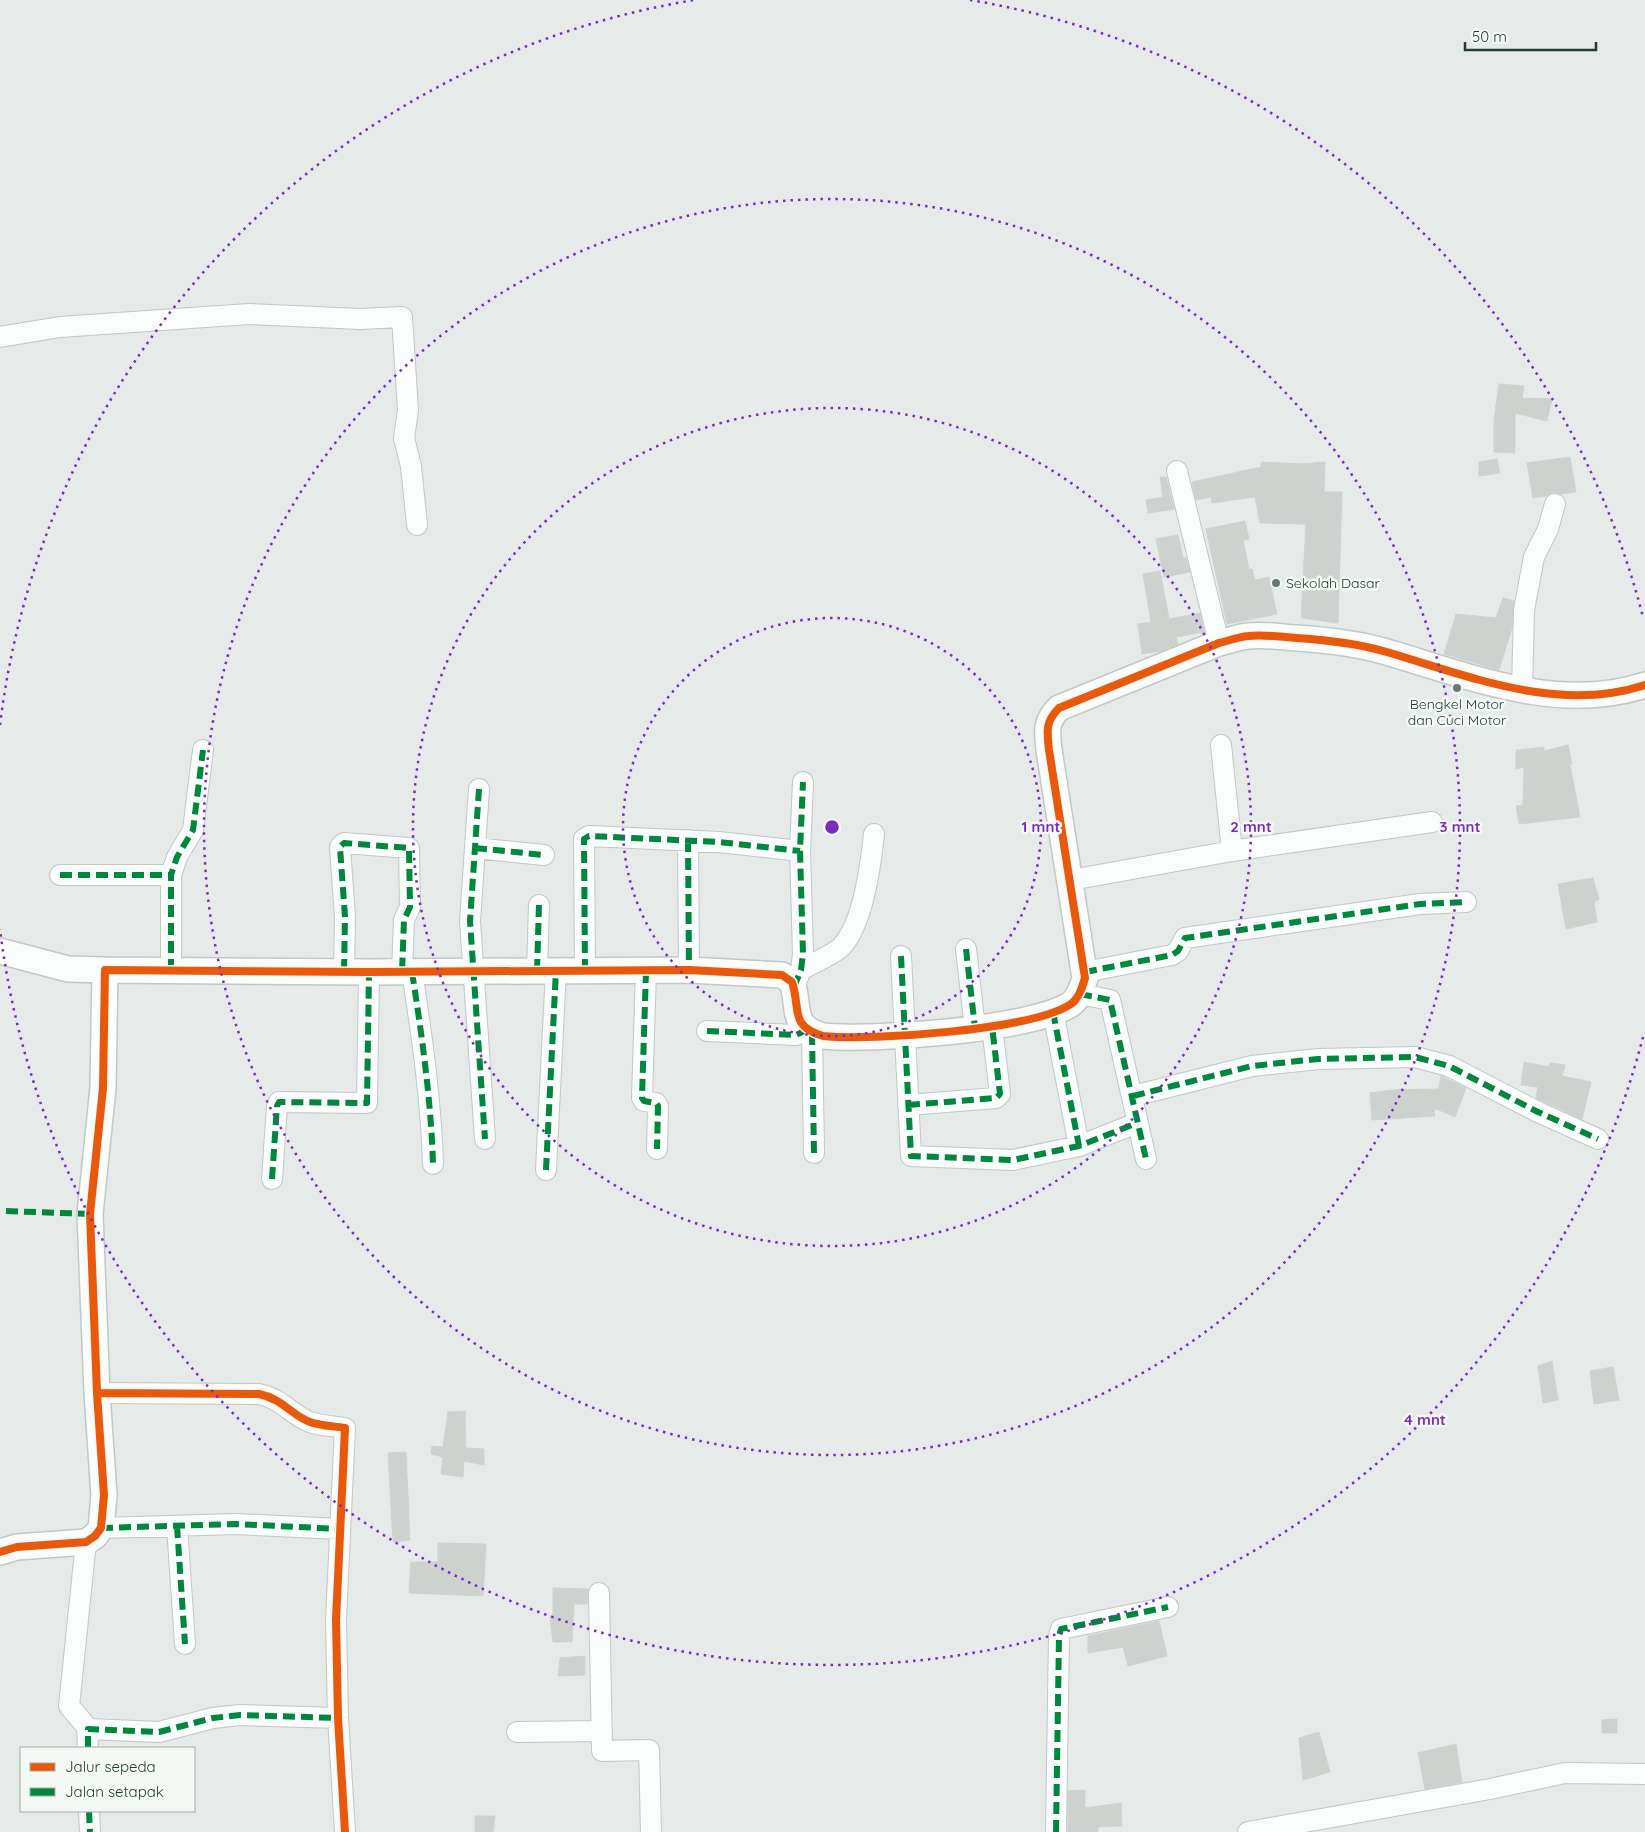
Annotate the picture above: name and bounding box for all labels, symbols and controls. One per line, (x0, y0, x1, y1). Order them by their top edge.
scale bar (1465, 20, 1596, 52)
text: 50 m (1472, 27, 1507, 46)
place label: Sekolah Dasar (1286, 574, 1381, 592)
marker: Sekolah Dasar (1270, 577, 1282, 589)
marker: Bengkel Motor dan Cuci Motor (1451, 682, 1463, 694)
place label: Bengkel Motor dan Cuci Motor (1408, 695, 1507, 729)
text: 1 mnt (1022, 817, 1060, 836)
text: 2 mnt (1230, 817, 1272, 836)
text: 3 mnt (1439, 817, 1481, 836)
centre of rings (823, 818, 841, 836)
text: 4 mnt (1404, 1410, 1446, 1429)
legend (20, 1747, 195, 1812)
text: Jalur sepeda (65, 1757, 156, 1776)
text: Jalan setapak (65, 1782, 164, 1801)

